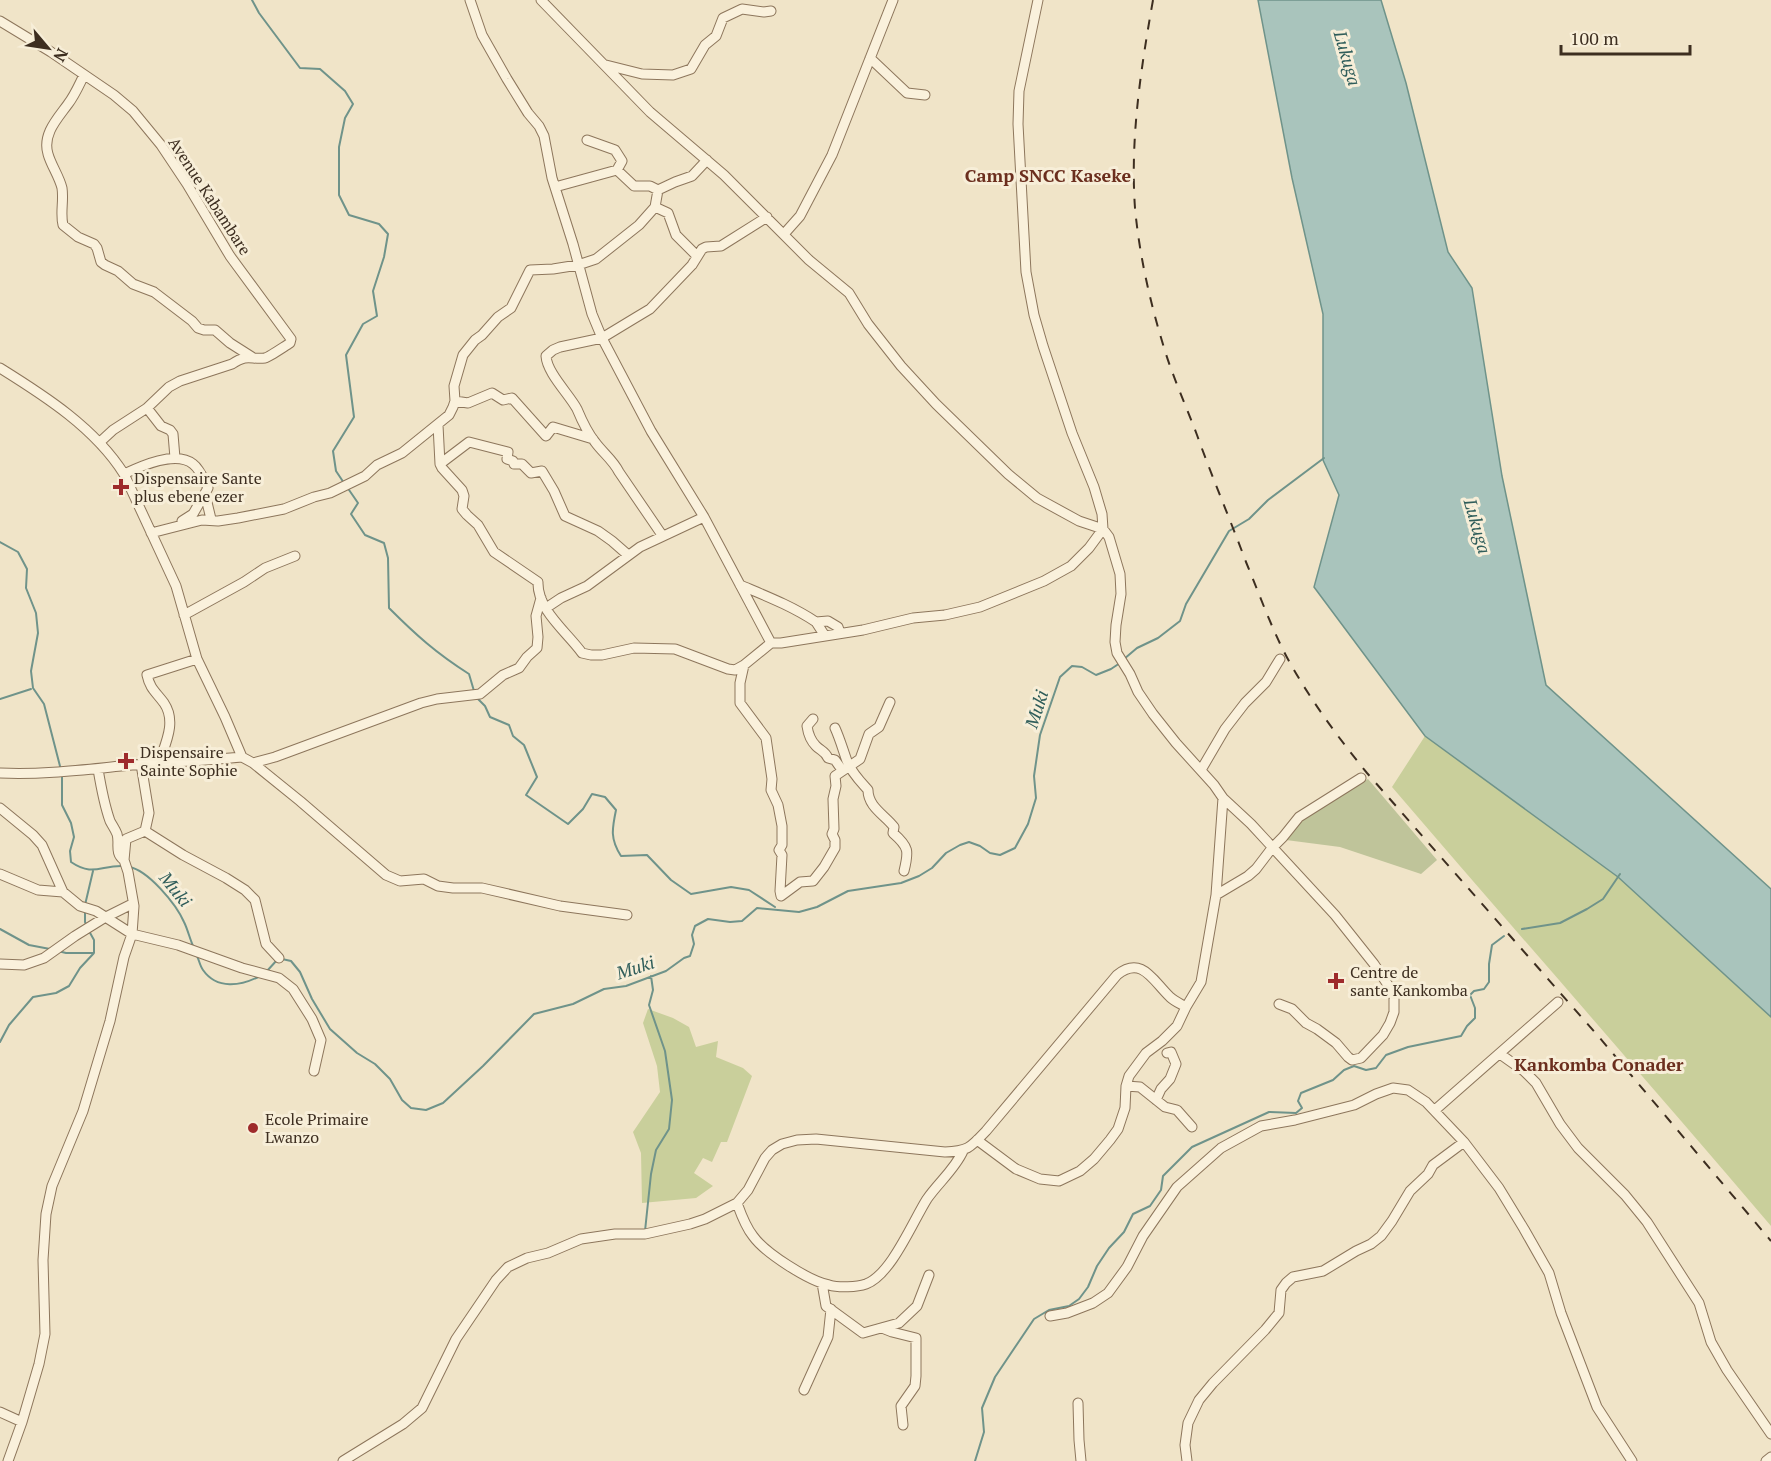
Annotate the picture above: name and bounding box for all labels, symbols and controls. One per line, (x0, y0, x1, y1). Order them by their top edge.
north arrow (18, 18, 78, 78)
scale bar (1561, 18, 1690, 56)
text: 100 m (1570, 26, 1619, 50)
water label: Lukuga (1328, 27, 1367, 88)
text: N (49, 45, 74, 66)
street label: Avenue Kabambare (164, 133, 256, 259)
district label: Camp SNCC Kaseke (965, 163, 1131, 187)
place label: Dispensaire Sante plus ebene ezer (134, 467, 262, 507)
marker: Dispensaire Sante plus ebene ezer (112, 478, 130, 496)
water label: Lukuga (1458, 495, 1497, 556)
water label: Muki (1018, 687, 1053, 732)
place label: Dispensaire Sainte Sophie (140, 741, 238, 781)
marker: Dispensaire Sainte Sophie (117, 752, 135, 770)
water label: Muki (154, 866, 198, 912)
water label: Muki (612, 950, 657, 985)
place label: Centre de sante Kankomba (1350, 961, 1468, 1001)
marker: Centre de sante Kankomba (1327, 972, 1345, 990)
district label: Kankomba Conader (1514, 1052, 1684, 1076)
place label: Ecole Primaire Lwanzo (265, 1108, 368, 1148)
marker: Ecole Primaire Lwanzo (246, 1121, 260, 1135)

